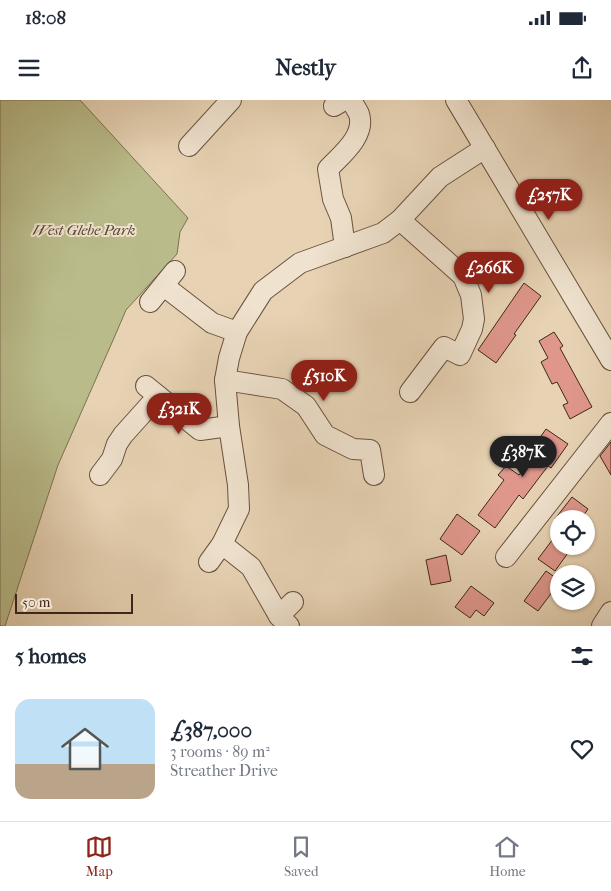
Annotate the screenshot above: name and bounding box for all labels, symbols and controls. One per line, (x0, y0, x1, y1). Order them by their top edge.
text: 18:08 (25, 7, 66, 29)
icon: menu (15, 54, 43, 82)
icon: share (568, 54, 596, 82)
text: Nestly (275, 55, 336, 81)
pin: £257K (514, 178, 584, 221)
text: £257K (526, 185, 572, 204)
park label: West Glebe Park (33, 221, 136, 239)
pin: £266K (454, 252, 524, 294)
text: £266K (465, 258, 513, 277)
pin: £510K (289, 360, 359, 402)
text: £510K (302, 366, 346, 385)
pin: £321K (144, 392, 214, 435)
text: £321K (158, 399, 200, 418)
pin: £387K (488, 436, 558, 478)
text: £387K (501, 442, 545, 461)
map controls (550, 510, 595, 610)
button: locate (550, 510, 595, 555)
button: layers (550, 565, 595, 610)
scale bar (15, 591, 132, 614)
text: 50 m (22, 594, 50, 611)
icon: filters (568, 642, 596, 670)
text: 5 homes (15, 644, 86, 668)
text: £387,000 (170, 718, 252, 742)
icon: home (55, 719, 115, 779)
icon: heart (568, 735, 596, 763)
text: 3 rooms · 89 m² (170, 742, 270, 761)
text: Streather Drive (170, 761, 278, 780)
tab: Map (85, 833, 113, 880)
tab: Saved (284, 833, 319, 880)
tab: Home (489, 833, 526, 880)

